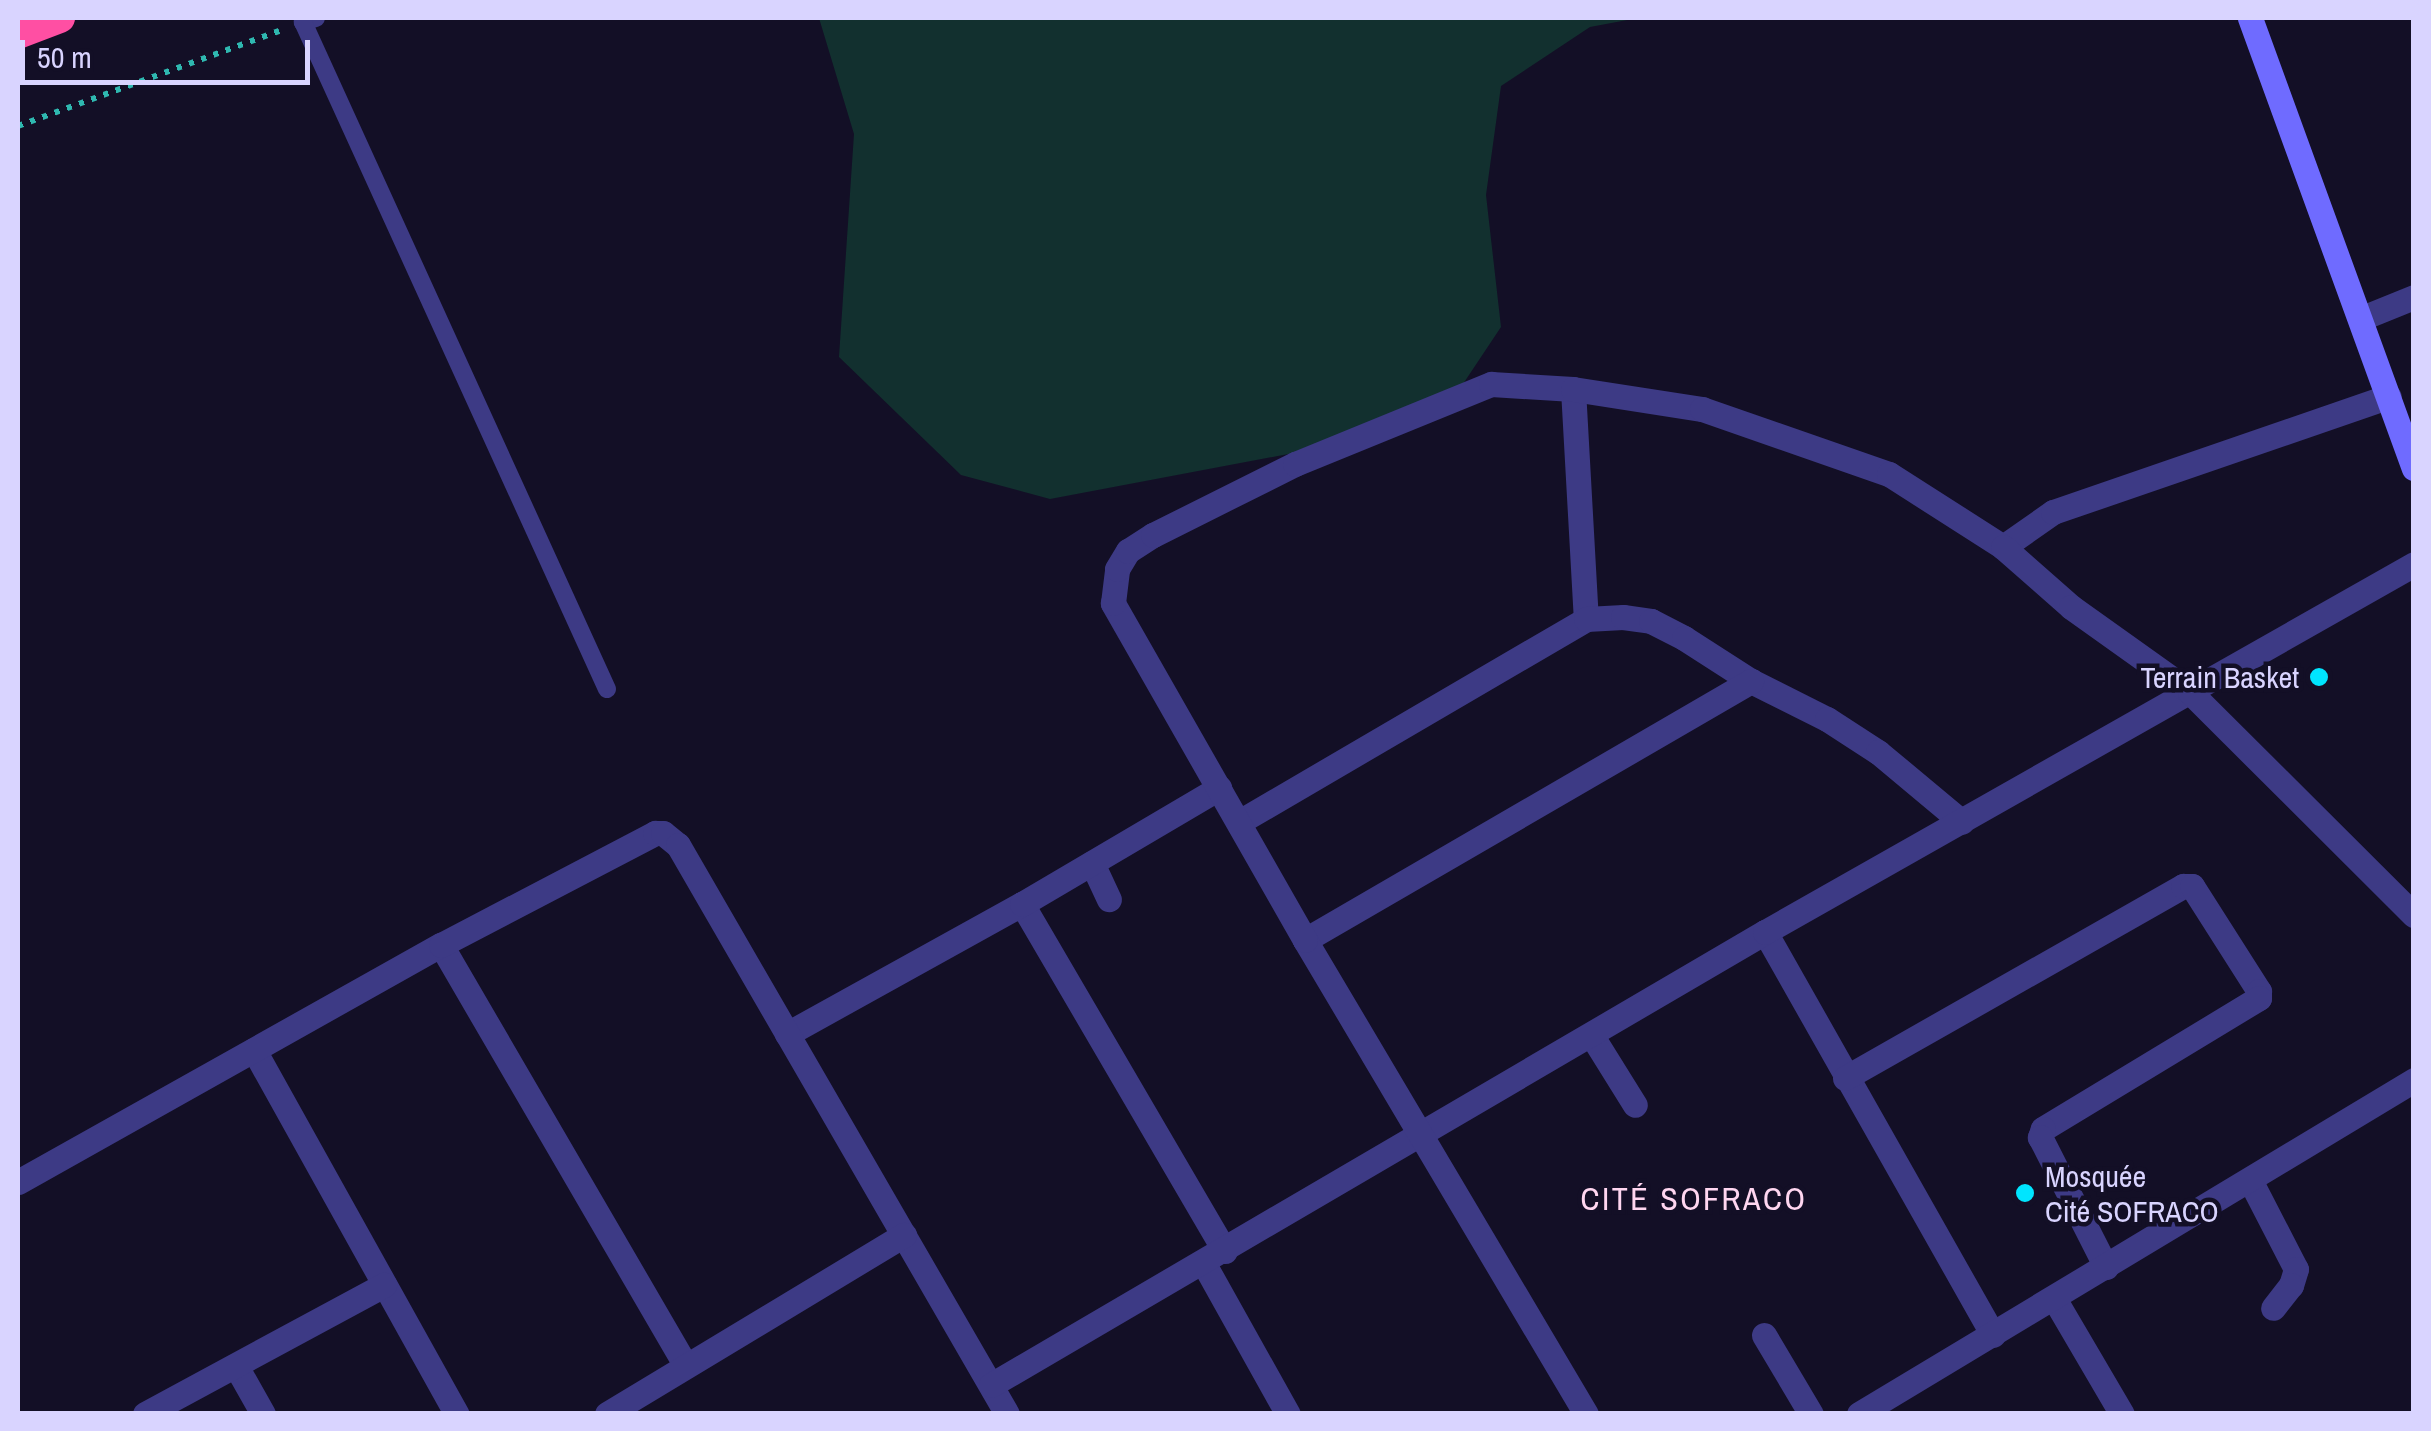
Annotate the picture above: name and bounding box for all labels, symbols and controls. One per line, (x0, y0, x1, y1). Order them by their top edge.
scale bar (25, 20, 315, 82)
text: 50 m (37, 37, 92, 77)
place label: Terrain Basket (2140, 659, 2299, 695)
marker: Terrain Basket (2308, 666, 2330, 688)
place label: Mosquée Cité SOFRACO (2045, 1158, 2219, 1228)
district label: CITÉ SOFRACO (1581, 1180, 1807, 1218)
marker: Mosquée Cité SOFRACO (2014, 1182, 2036, 1204)

